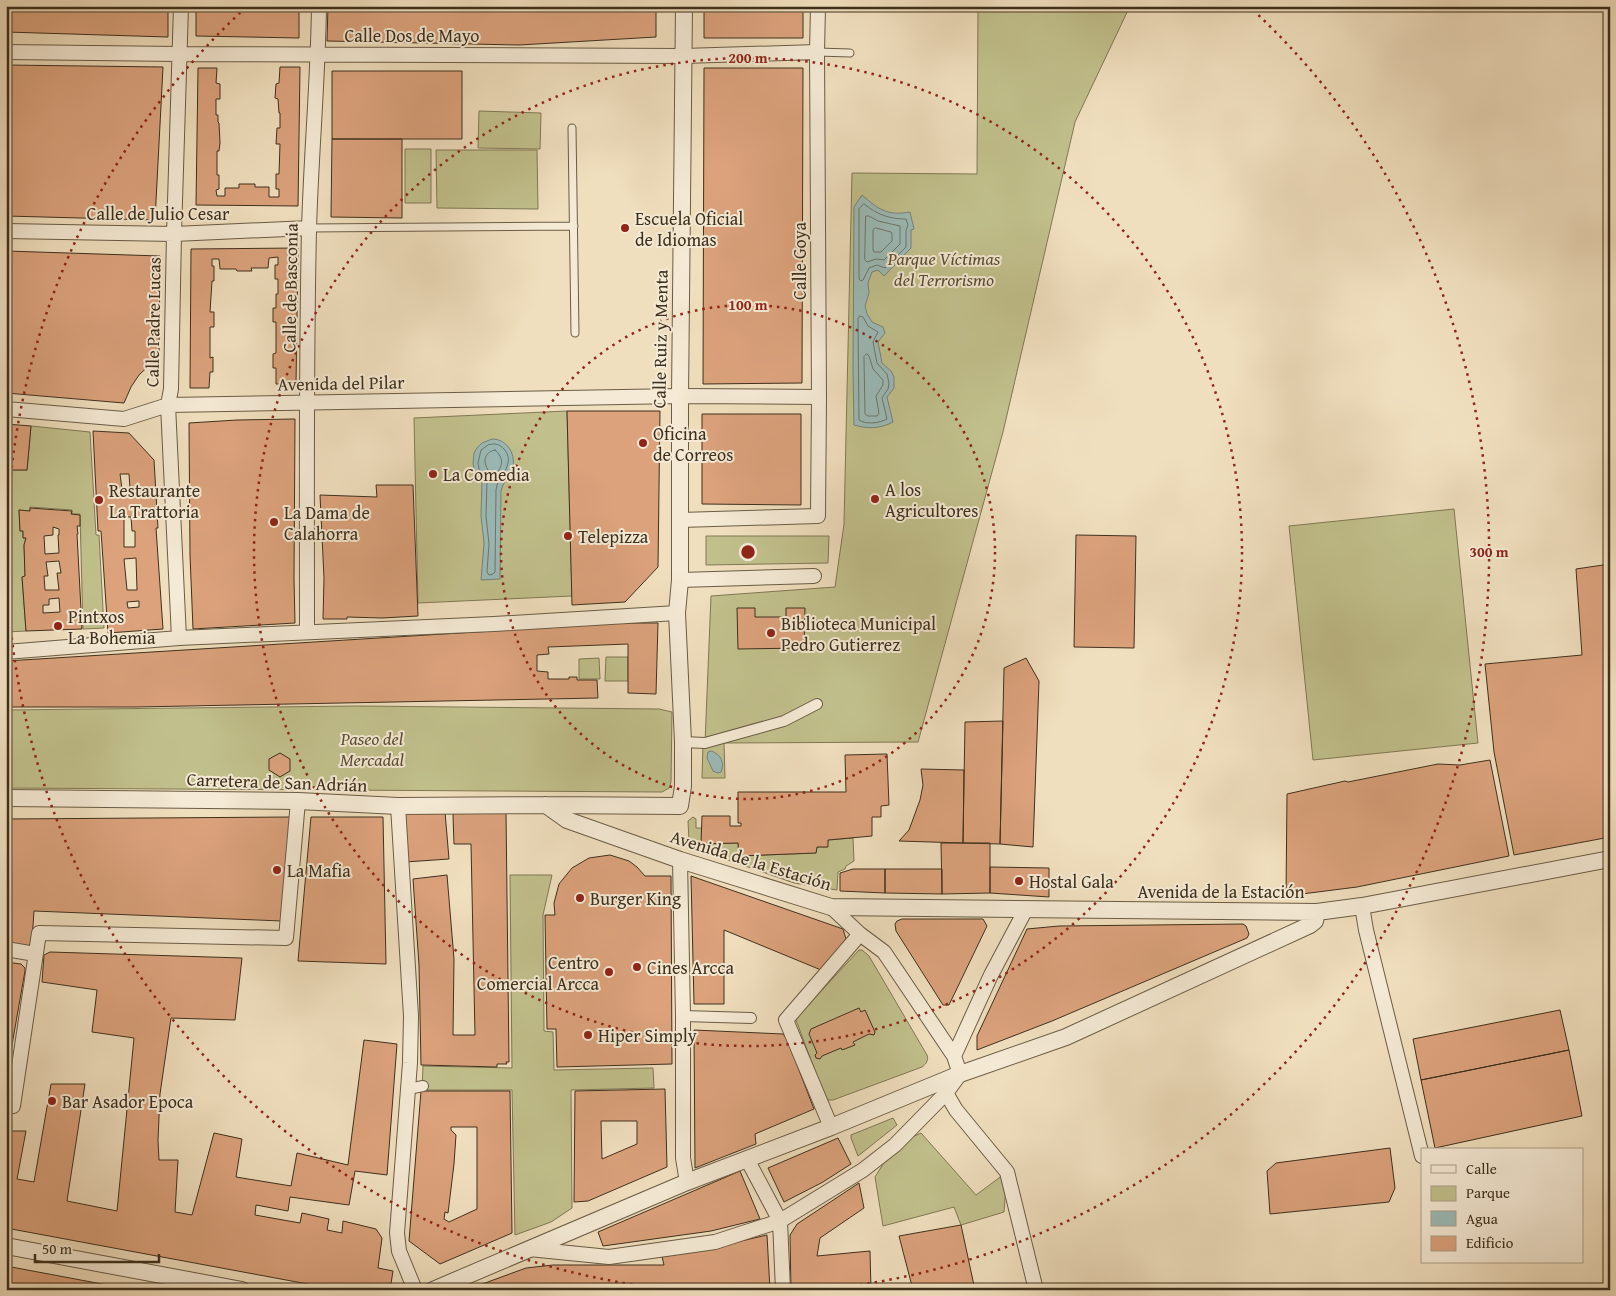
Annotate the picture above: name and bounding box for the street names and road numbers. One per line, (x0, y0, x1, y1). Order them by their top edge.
street label: Calle Dos de Mayo (344, 22, 480, 49)
street label: Calle de Julio Cesar (87, 200, 230, 227)
street label: Calle Goya (786, 222, 813, 300)
street label: Calle de Basconia (275, 223, 305, 353)
street label: Calle Padre Lucas (138, 257, 168, 387)
street label: Calle Ruiz y Menta (645, 269, 675, 409)
street label: Avenida del Pilar (277, 368, 405, 398)
street label: Carretera de San Adrián (186, 765, 368, 799)
street label: Avenida de la Estación (667, 823, 835, 897)
street label: Avenida de la Estación (1137, 878, 1305, 905)

